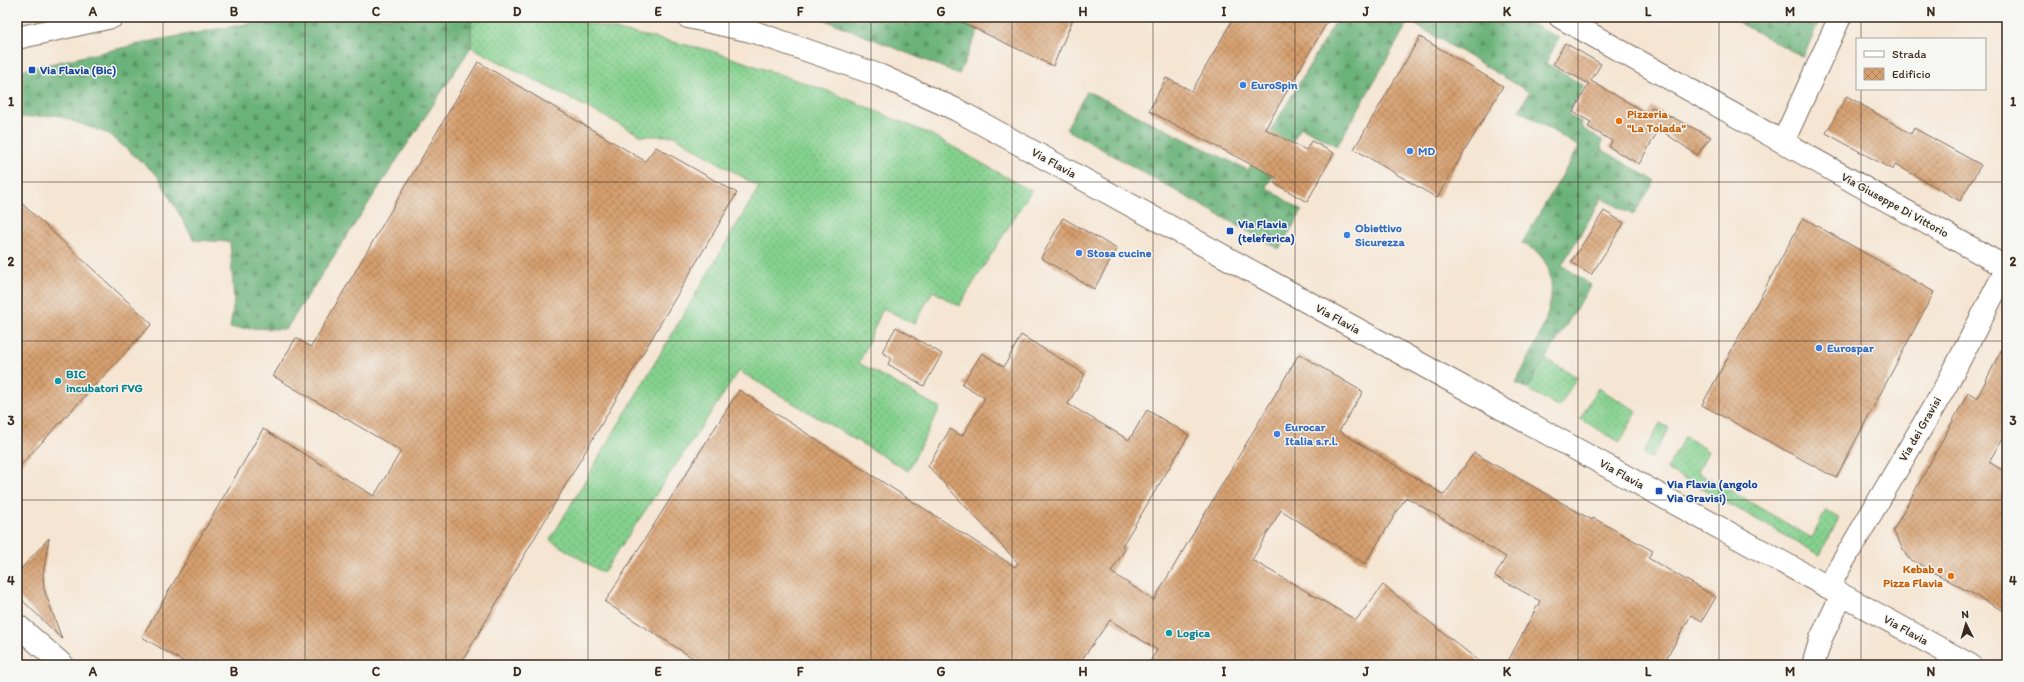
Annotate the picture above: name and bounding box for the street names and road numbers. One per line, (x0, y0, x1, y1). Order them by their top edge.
street label: Via Flavia (1029, 145, 1079, 181)
street label: Via Giuseppe Di Vittorio (1839, 170, 1951, 240)
street label: Via Flavia (1313, 301, 1363, 337)
street label: Via dei Gravisi (1896, 394, 1944, 464)
street label: Via Flavia (1597, 456, 1647, 492)
street label: Via Flavia (1881, 612, 1931, 648)

